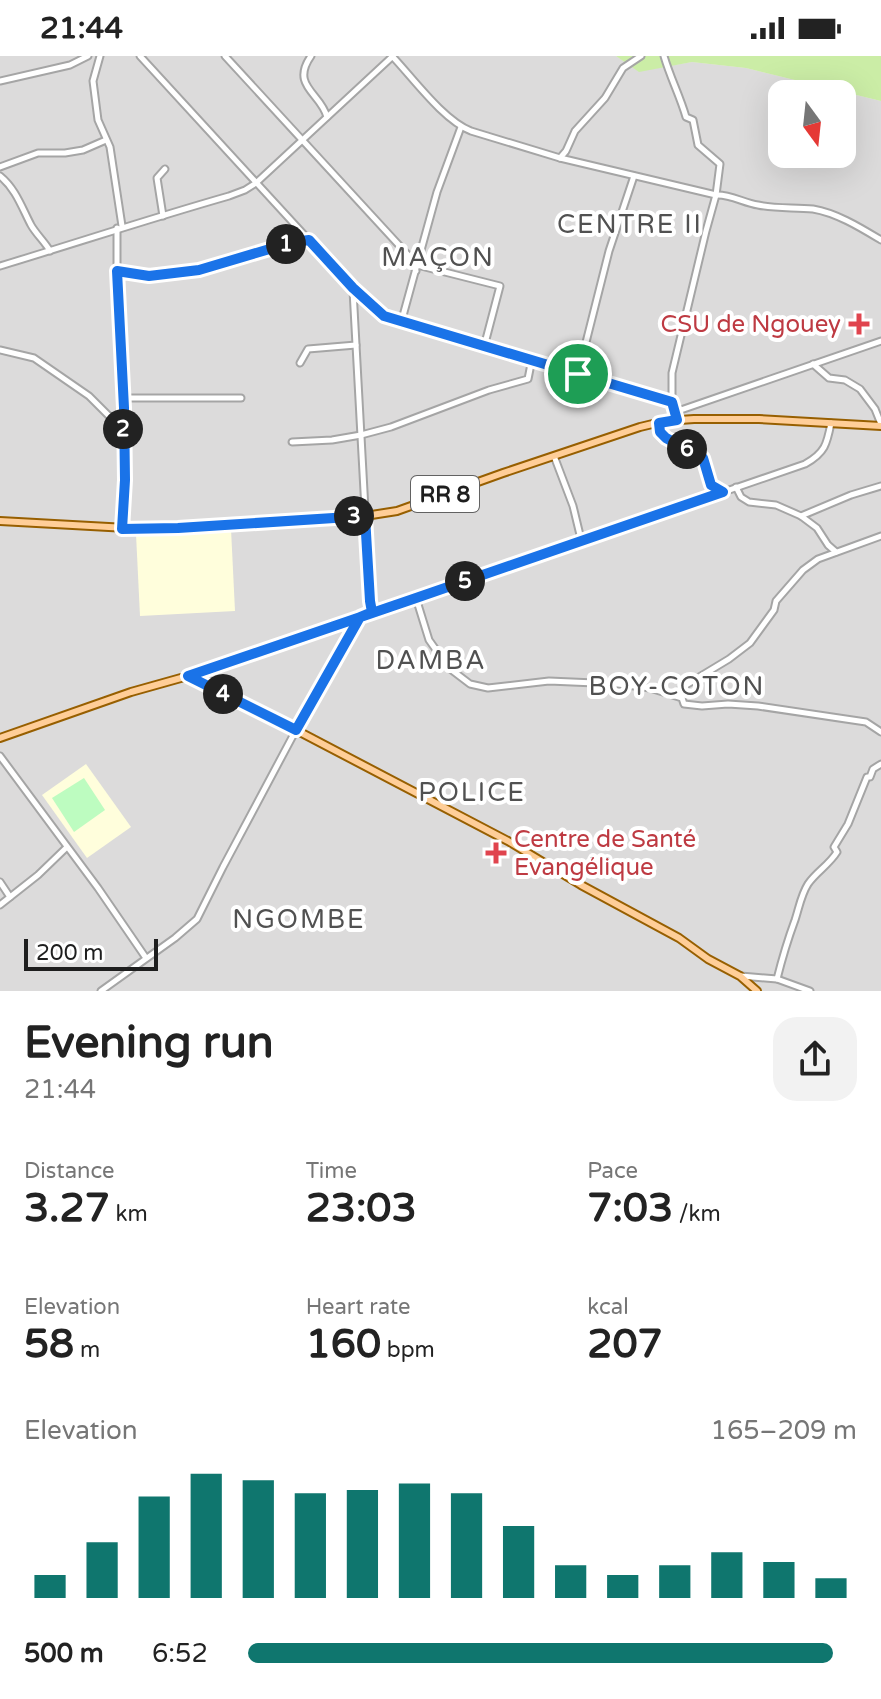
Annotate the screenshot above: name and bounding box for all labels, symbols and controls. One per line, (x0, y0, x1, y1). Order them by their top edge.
text: 21:44 (40, 10, 123, 47)
north arrow (768, 80, 856, 168)
map controls (768, 80, 856, 168)
district label: CENTRE II (557, 209, 703, 240)
pin: 1 (266, 224, 306, 264)
text: 1 (279, 231, 293, 257)
district label: MAÇON (381, 242, 495, 273)
place label: CSU de Ngouey (660, 310, 841, 339)
marker: CSU de Ngouey (848, 313, 870, 335)
pin (544, 340, 612, 408)
icon: arrive (556, 352, 600, 396)
pin: 2 (103, 409, 143, 449)
text: 2 (116, 416, 130, 442)
pin: 6 (667, 429, 707, 469)
text: 6 (680, 436, 694, 462)
road number: RR 8 (411, 476, 479, 512)
pin: 3 (334, 496, 374, 536)
text: 3 (347, 503, 361, 529)
pin: 5 (445, 561, 485, 601)
text: 5 (458, 568, 472, 594)
district label: DAMBA (375, 645, 487, 676)
district label: BOY-COTON (589, 671, 765, 702)
pin: 4 (203, 674, 243, 714)
text: 4 (216, 681, 230, 707)
district label: POLICE (418, 777, 526, 808)
place label: Centre de Santé Evangélique (514, 825, 696, 882)
marker: Centre de Santé Evangélique (485, 842, 507, 864)
district label: NGOMBE (232, 904, 366, 935)
scale bar (24, 935, 158, 971)
text: 200 m (36, 940, 103, 966)
text: Evening run (24, 1017, 273, 1070)
button: share (773, 1017, 857, 1101)
text: 21:44 (24, 1074, 96, 1105)
text: Distance (24, 1158, 115, 1184)
text: Time (306, 1158, 357, 1184)
text: Pace (587, 1158, 638, 1184)
text: 3.27 (24, 1184, 110, 1232)
text: 23:03 (306, 1184, 417, 1232)
text: 7:03 (587, 1184, 673, 1232)
text: km (110, 1201, 148, 1227)
text: /km (673, 1201, 721, 1227)
text: Elevation (24, 1294, 120, 1320)
text: Heart rate (306, 1294, 411, 1320)
text: kcal (587, 1294, 629, 1320)
text: 58 (24, 1320, 74, 1368)
text: 160 (306, 1320, 381, 1368)
text: 207 (587, 1320, 663, 1368)
text: m (74, 1337, 100, 1363)
text: bpm (381, 1337, 435, 1363)
text: Elevation (24, 1415, 138, 1446)
text: 165–209 m (711, 1415, 857, 1446)
text: 500 m (24, 1638, 104, 1669)
text: 6:52 (152, 1638, 208, 1669)

